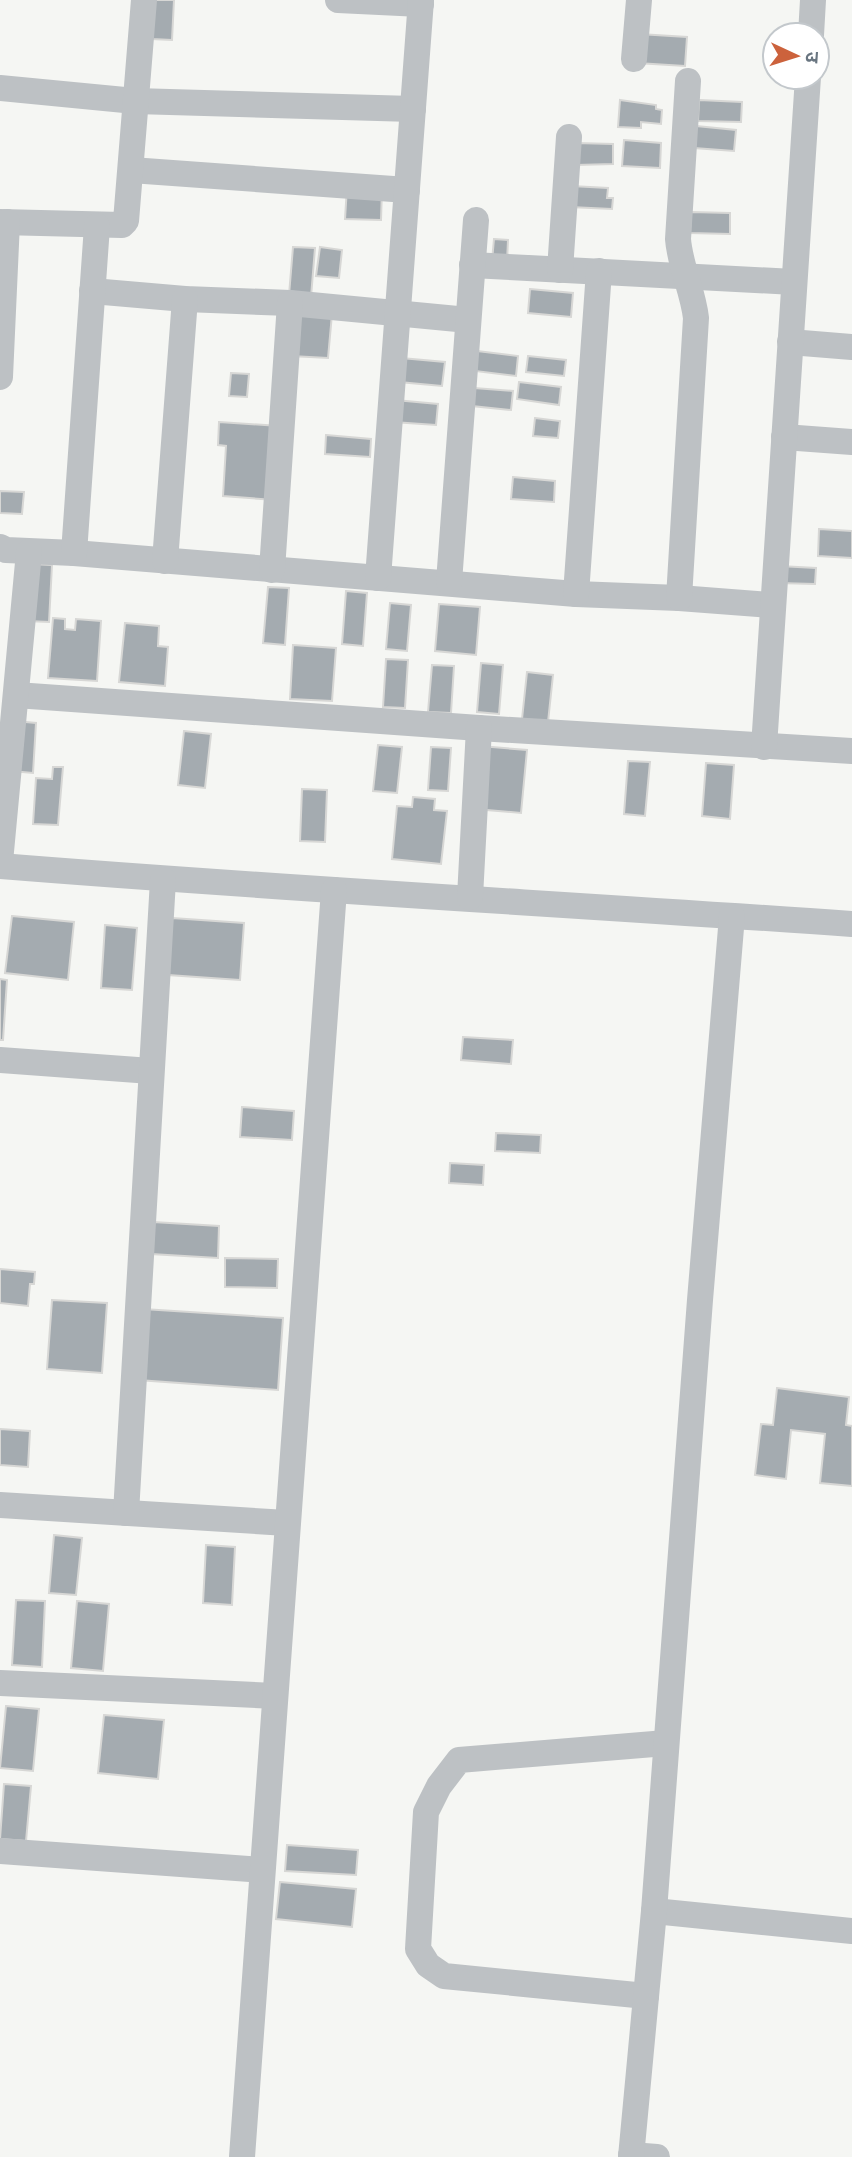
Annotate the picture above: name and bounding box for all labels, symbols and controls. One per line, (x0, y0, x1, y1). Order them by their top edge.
north arrow (761, 21, 831, 91)
text: उ (801, 51, 825, 64)

